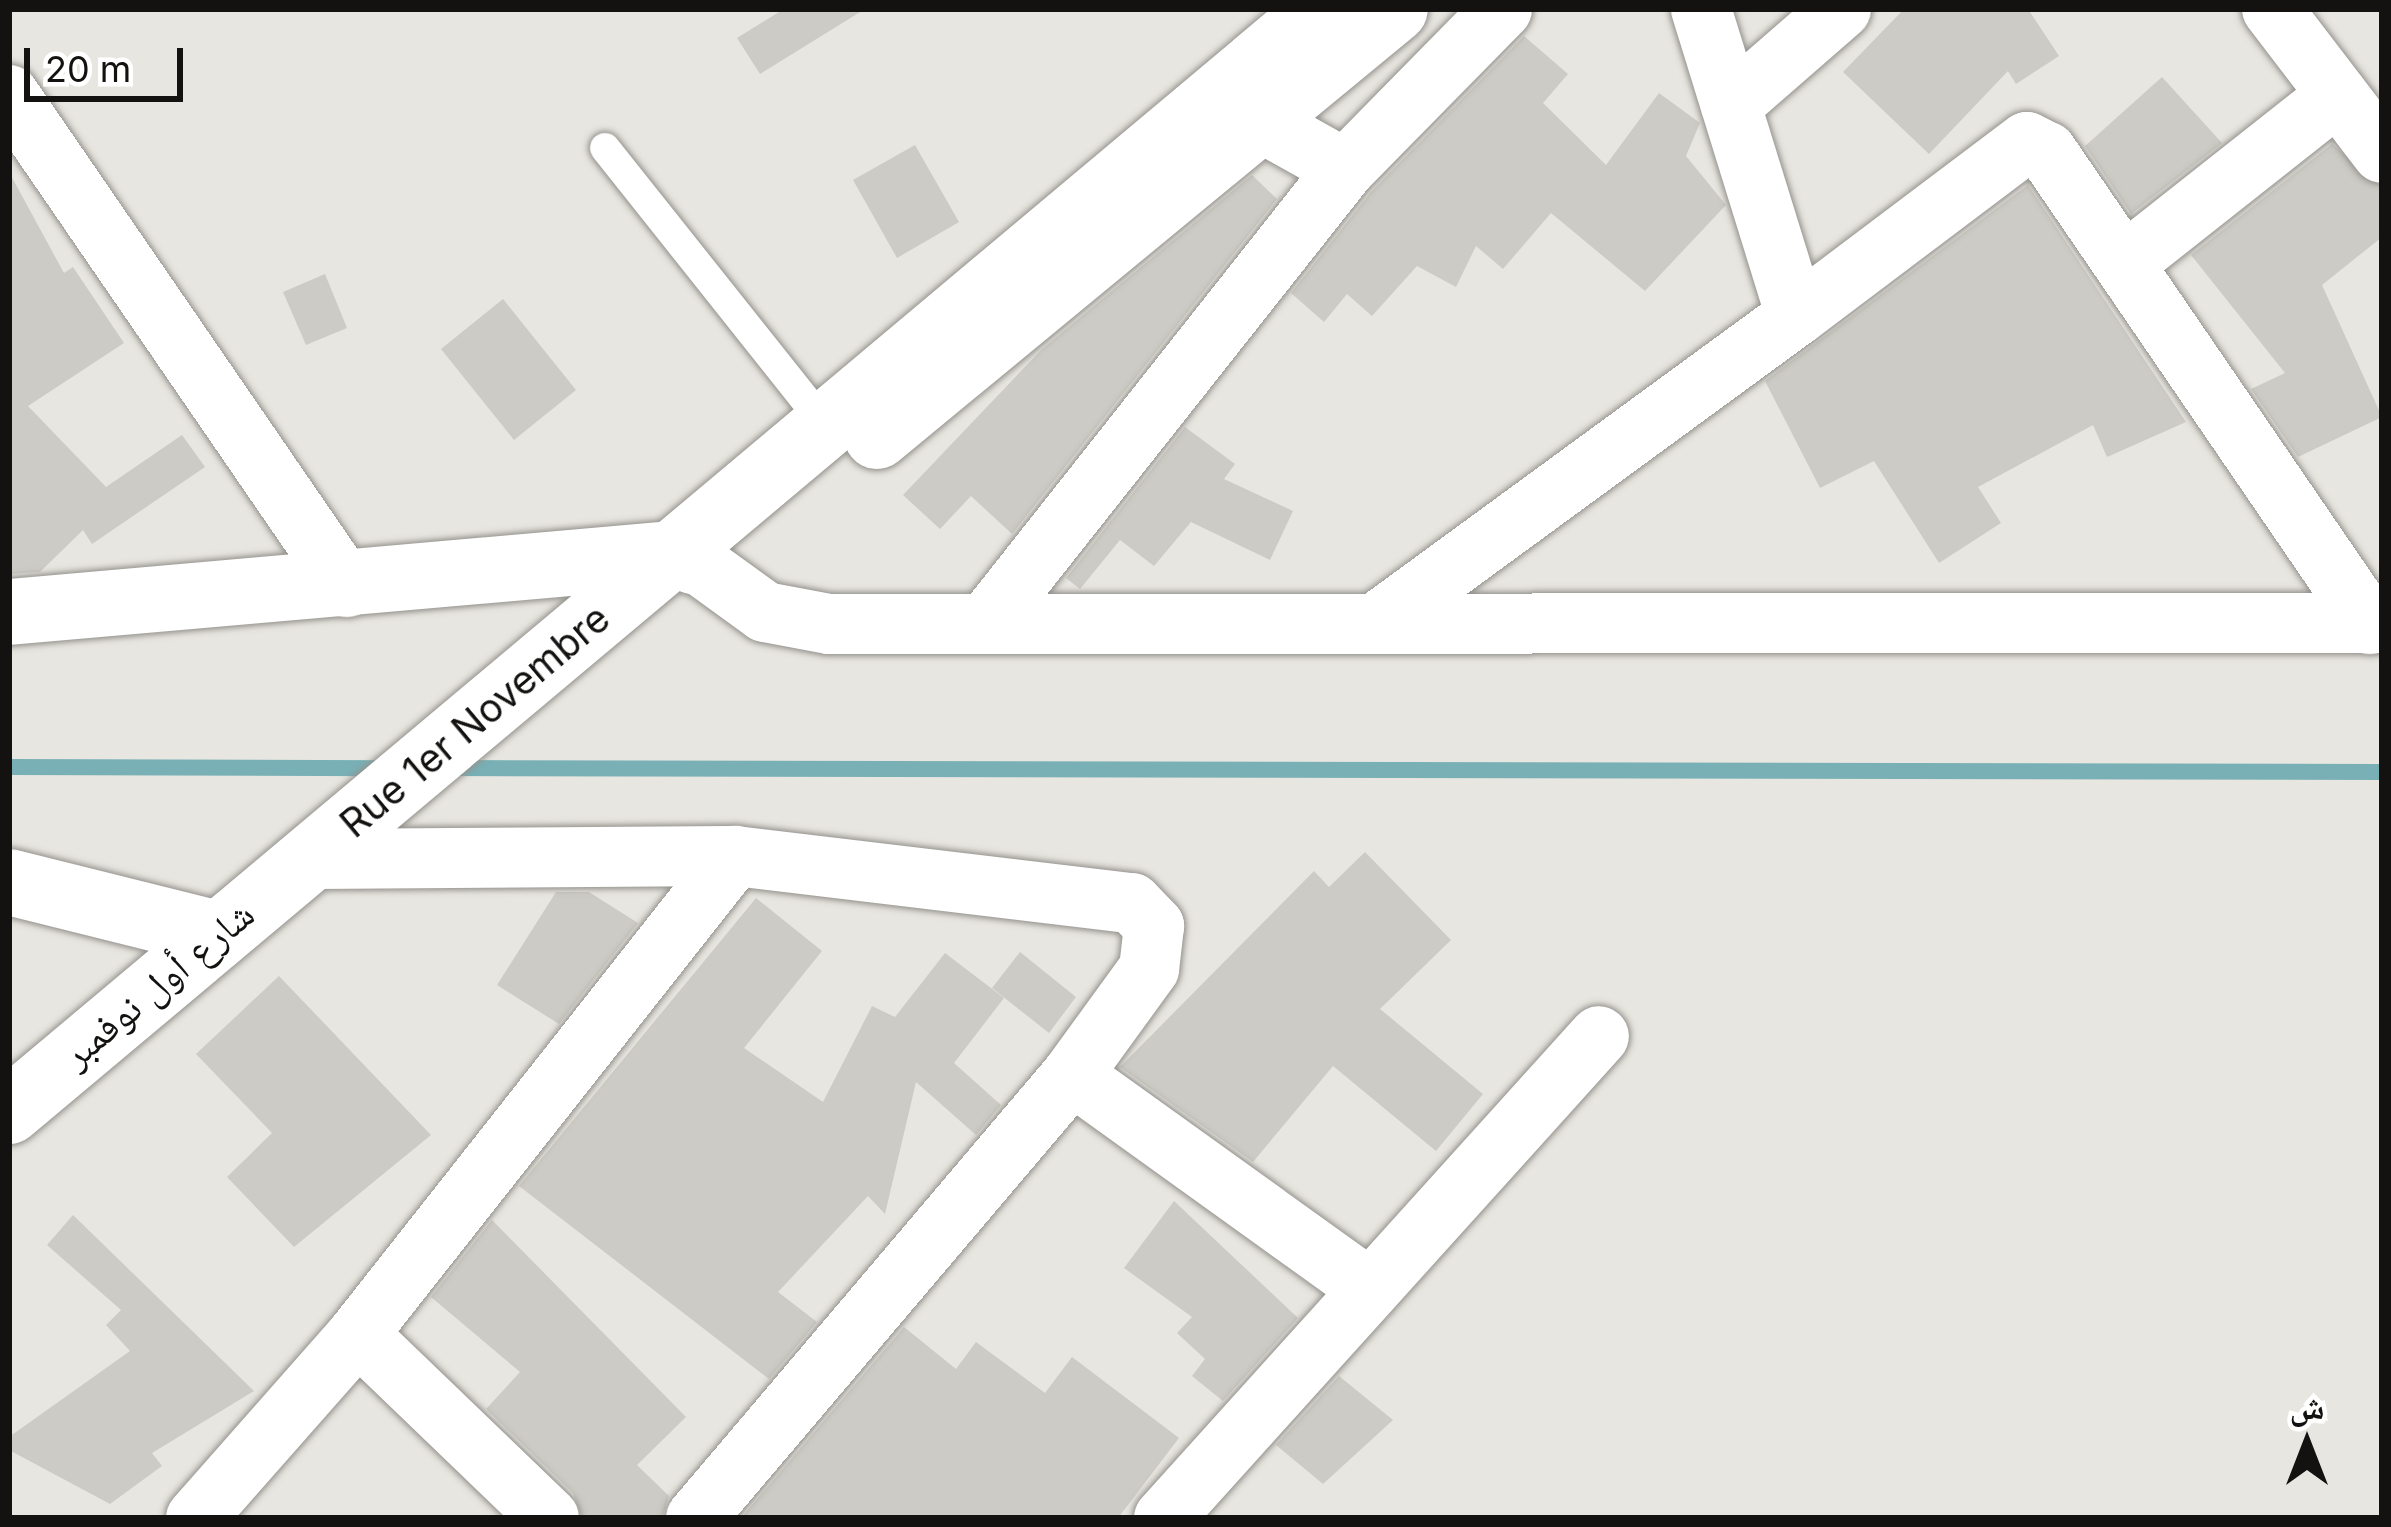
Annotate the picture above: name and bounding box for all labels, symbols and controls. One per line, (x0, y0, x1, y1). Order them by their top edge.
scale bar (30, 24, 189, 98)
text: 20 m (45, 47, 131, 91)
street label: Rue 1er Novembre (331, 595, 619, 847)
street label: شارع أول نوفمبر (53, 890, 263, 1078)
north arrow (2247, 1383, 2367, 1503)
text: ش (2289, 1387, 2325, 1427)

